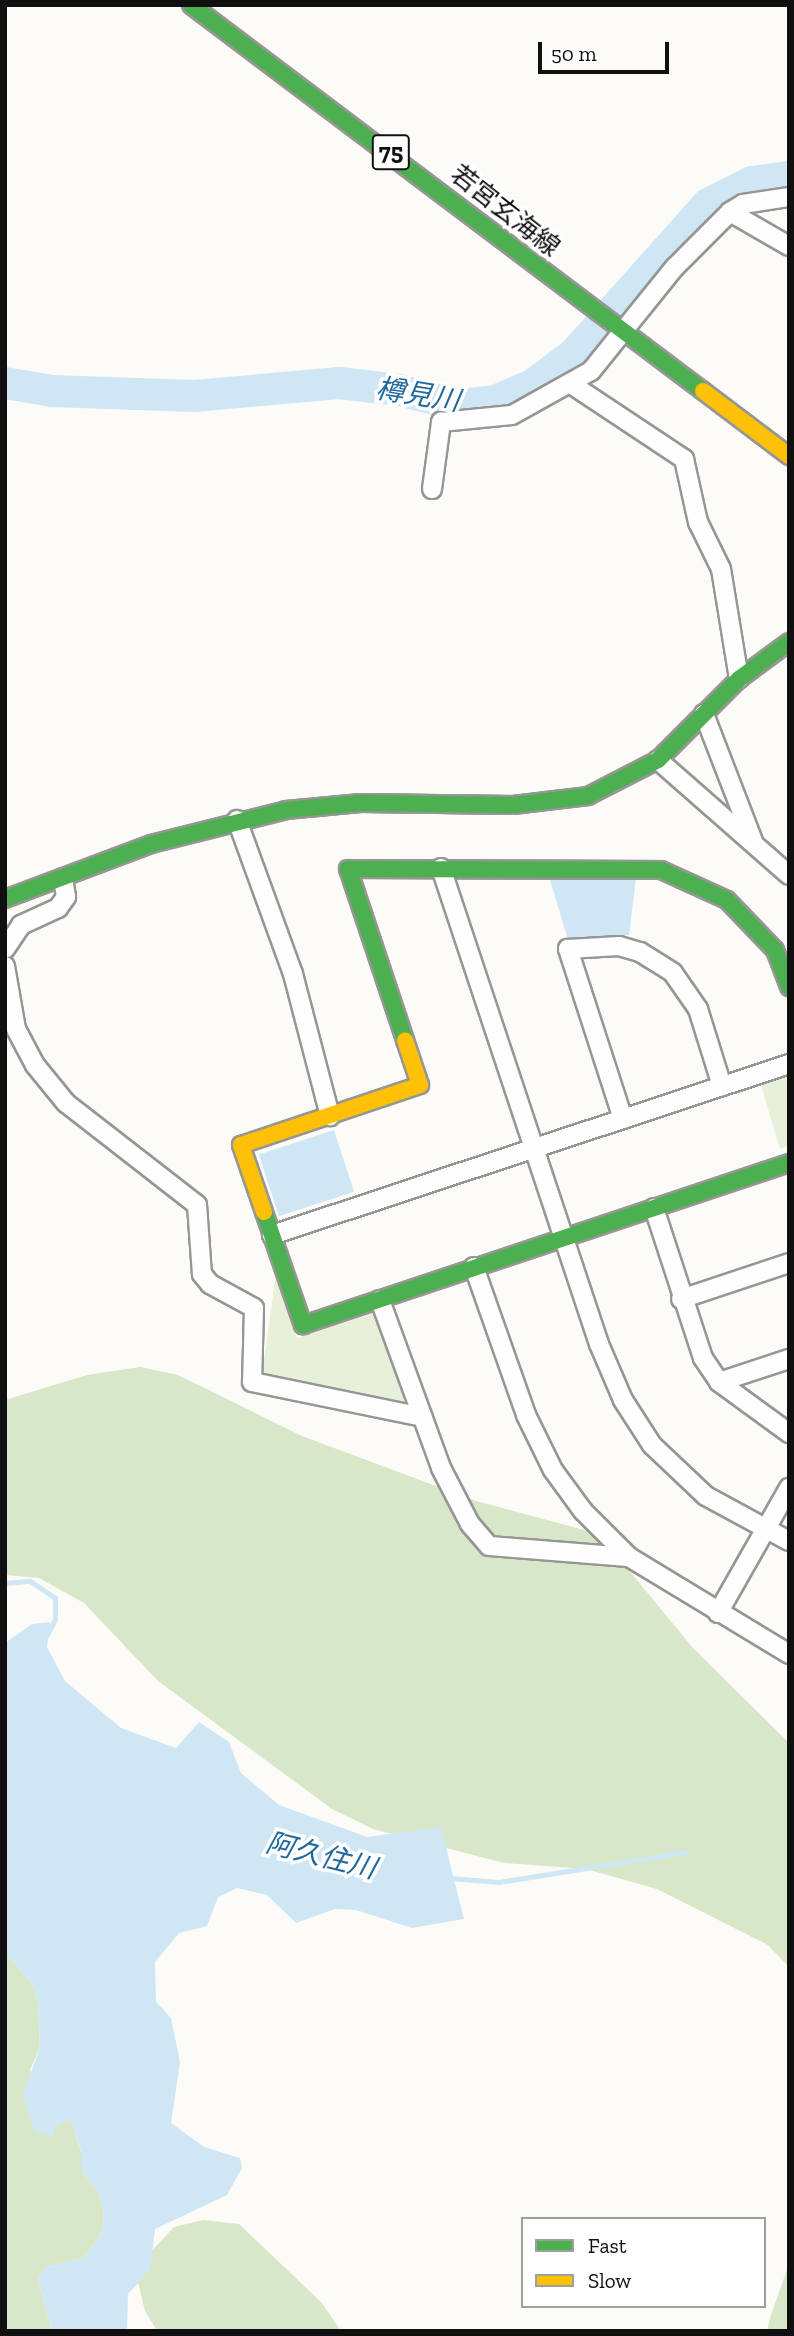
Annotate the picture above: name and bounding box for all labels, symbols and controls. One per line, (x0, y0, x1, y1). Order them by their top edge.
scale bar (542, 28, 673, 72)
text: 50 m (551, 41, 597, 66)
road number: 75 (372, 132, 410, 172)
street label: 若宮玄海線 (444, 159, 566, 263)
water label: 樽見川 (374, 372, 462, 418)
water label: 阿久住川 (263, 1826, 379, 1886)
legend (521, 2217, 766, 2308)
text: Fast (588, 2233, 627, 2258)
text: Slow (588, 2268, 631, 2293)

